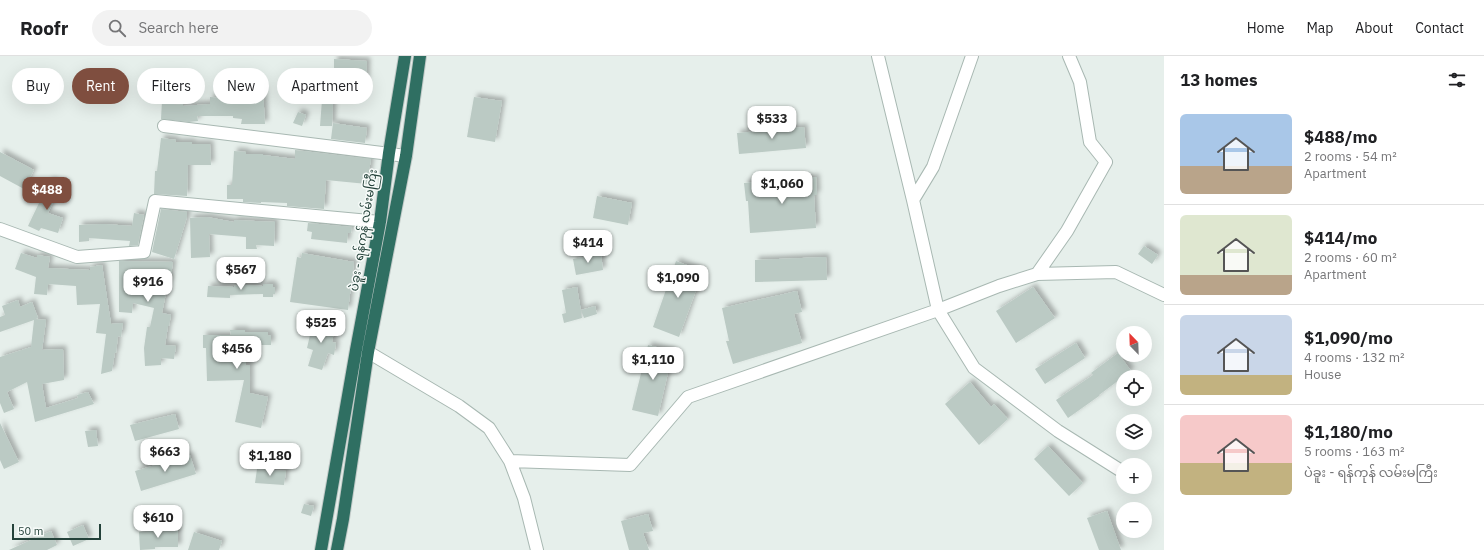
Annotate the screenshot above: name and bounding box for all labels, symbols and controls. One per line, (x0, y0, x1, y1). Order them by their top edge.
search box (92, 10, 372, 46)
text: Roofr (20, 16, 68, 40)
icon: search (106, 17, 128, 39)
text: Search here (138, 18, 219, 37)
text: Home (1247, 19, 1284, 37)
text: Map (1306, 19, 1333, 37)
text: About (1355, 19, 1393, 37)
text: Contact (1415, 19, 1464, 37)
chip: Buy (12, 68, 64, 104)
chip: Rent (72, 68, 129, 104)
chip: Filters (137, 68, 205, 104)
chip: New (213, 68, 269, 104)
chip: Apartment (277, 68, 373, 104)
text: 13 homes (1180, 69, 1257, 91)
icon: filters (1446, 69, 1468, 91)
pin: $533 (748, 106, 796, 140)
text: $533 (756, 110, 788, 127)
text: $488/mo (1304, 126, 1377, 148)
icon: home (1212, 130, 1260, 178)
text: 2 rooms · 54 m² (1304, 148, 1397, 165)
text: Apartment (1304, 165, 1367, 182)
street label: ပဲခူး - ရန်ကုန် လမ်းမကြီး (345, 168, 383, 293)
pin: $1,060 (749, 171, 815, 205)
text: $1,060 (760, 175, 804, 192)
pin: $488 (23, 177, 71, 211)
text: $488 (31, 181, 63, 198)
text: $414/mo (1304, 227, 1377, 249)
pin: $414 (564, 230, 612, 264)
icon: home (1212, 231, 1260, 279)
text: $414 (572, 234, 604, 251)
text: 2 rooms · 60 m² (1304, 249, 1397, 266)
pin: $567 (217, 257, 265, 291)
text: $567 (225, 261, 257, 278)
pin: $1,090 (645, 265, 711, 299)
text: Apartment (1304, 266, 1367, 283)
pin: $916 (124, 269, 172, 303)
text: $1,090 (656, 269, 700, 286)
text: $916 (132, 273, 164, 290)
pin: $525 (297, 310, 345, 344)
text: $525 (305, 314, 337, 331)
north arrow (1116, 326, 1152, 362)
map controls (1116, 326, 1152, 538)
text: $1,090/mo (1304, 327, 1393, 349)
icon: home (1212, 331, 1260, 379)
pin: $456 (213, 336, 261, 370)
text: $456 (221, 340, 253, 357)
pin: $1,110 (620, 347, 686, 381)
text: 4 rooms · 132 m² (1304, 349, 1405, 366)
text: $1,110 (631, 351, 675, 368)
text: House (1304, 366, 1341, 383)
button: locate (1116, 370, 1152, 406)
button: layers (1116, 414, 1152, 450)
text: $1,180/mo (1304, 421, 1393, 443)
icon: home (1212, 431, 1260, 479)
pin: $663 (141, 439, 189, 473)
text: $663 (149, 443, 181, 460)
pin: $1,180 (237, 443, 303, 477)
text: 5 rooms · 163 m² (1304, 443, 1405, 460)
text: $1,180 (248, 447, 292, 464)
button: + (1116, 458, 1152, 494)
text: ပဲခူး - ရန်ကုန် လမ်းမကြီး (1304, 464, 1438, 481)
button: − (1116, 502, 1152, 538)
pin: $610 (134, 505, 182, 539)
text: $610 (142, 509, 174, 526)
scale bar (12, 522, 101, 541)
text: 50 m (18, 524, 43, 538)

